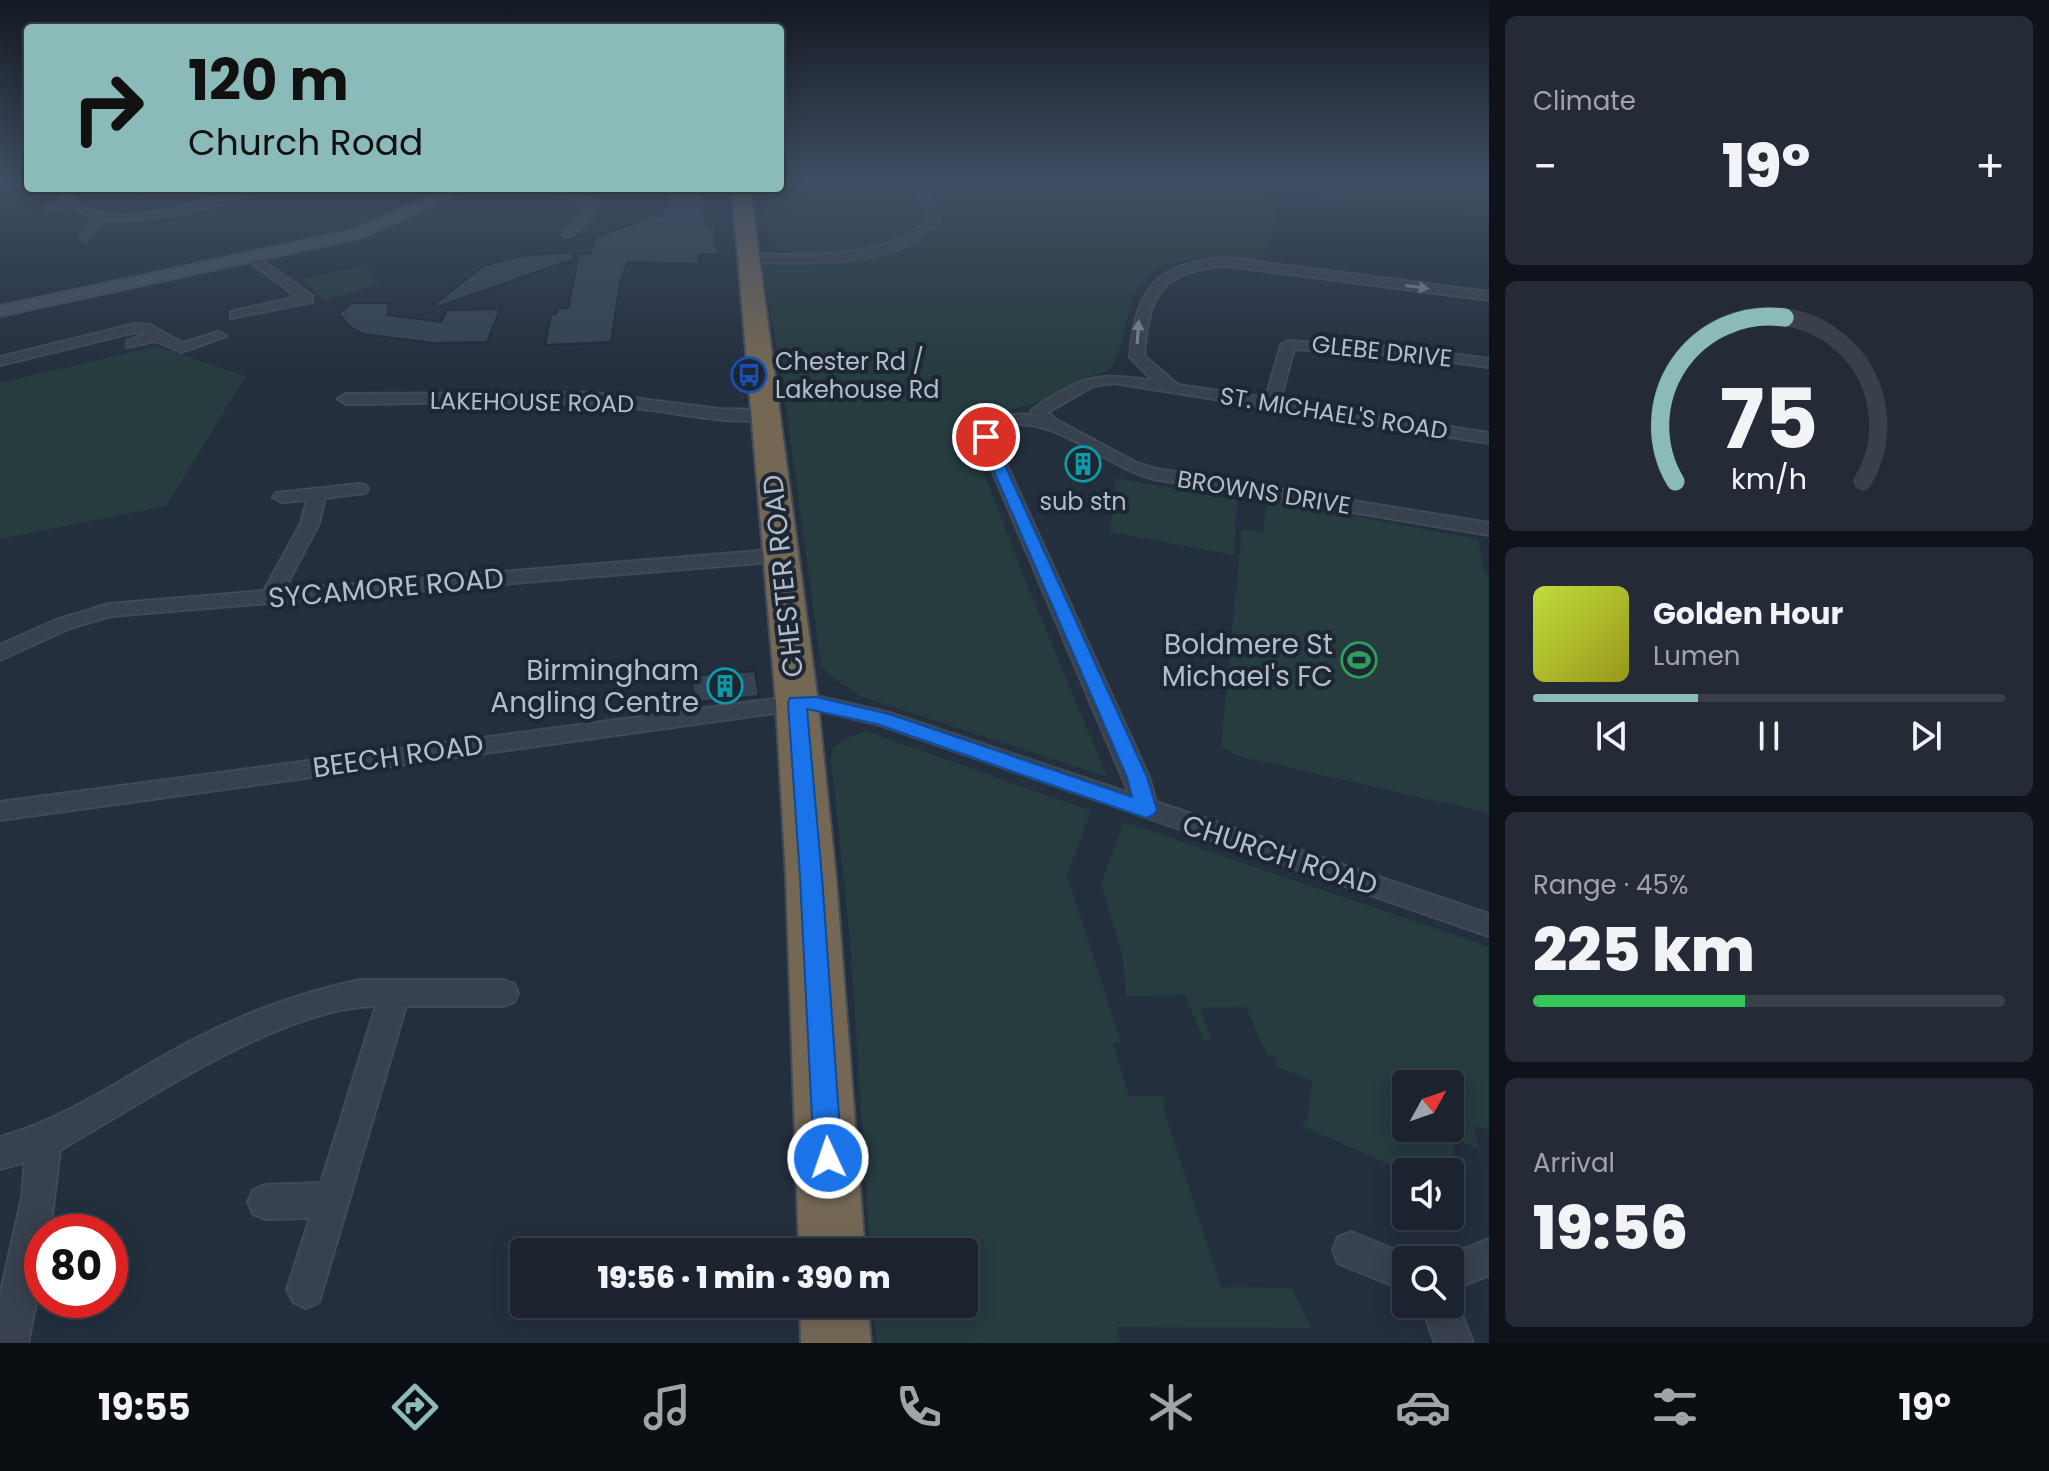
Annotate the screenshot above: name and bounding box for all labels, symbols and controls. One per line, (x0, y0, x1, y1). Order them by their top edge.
text: 120 m (188, 41, 349, 120)
icon: right (56, 56, 160, 160)
text: Climate (1533, 83, 1636, 119)
text: Church Road (188, 117, 423, 168)
text: 19° (1722, 124, 1810, 208)
text: − (1533, 136, 1557, 197)
text: + (1975, 136, 2005, 197)
one-way arrow (1405, 280, 1430, 293)
one-way arrow (1132, 319, 1145, 344)
street label: GLEBE DRIVE (1310, 327, 1454, 375)
place label: Chester Rd / Lakehouse Rd (775, 345, 940, 406)
bus stop icon: Chester Rd / Lakehouse Rd (730, 356, 768, 394)
text: 75 (1720, 361, 1818, 477)
street label: ST. MICHAEL'S ROAD (1218, 379, 1450, 447)
street label: LAKEHOUSE ROAD (430, 384, 634, 420)
pin (952, 403, 1020, 471)
icon: arrive (964, 415, 1008, 459)
building icon: sub stn (1064, 445, 1102, 483)
text: km/h (1731, 459, 1807, 499)
street label: BROWNS DRIVE (1175, 462, 1353, 522)
street label: CHESTER ROAD (753, 473, 813, 679)
place label: sub stn (1039, 485, 1127, 518)
street label: SYCAMORE ROAD (267, 558, 505, 618)
text: Golden Hour (1653, 592, 1843, 635)
place label: Boldmere St Michael's FC (1162, 625, 1333, 696)
text: Lumen (1653, 638, 1740, 674)
sports icon: Boldmere St Michael's FC (1340, 641, 1378, 679)
place label: Birmingham Angling Centre (490, 651, 699, 722)
building icon: Birmingham Angling Centre (706, 667, 744, 705)
icon: previous (1590, 714, 1634, 758)
icon: pause (1747, 714, 1791, 758)
icon: next (1904, 714, 1948, 758)
street label: BEECH ROAD (310, 725, 486, 787)
street label: CHURCH ROAD (1177, 805, 1383, 905)
text: Range · 45% (1533, 867, 1689, 903)
text: 225 km (1533, 908, 1755, 992)
north arrow (1392, 1070, 1464, 1142)
map controls (1392, 1070, 1464, 1318)
position arrow (786, 1116, 870, 1200)
text: Arrival (1533, 1145, 1615, 1181)
button: sound (1392, 1158, 1464, 1230)
text: 19:56 (1533, 1186, 1688, 1270)
speed limit sign: 80 (24, 1214, 128, 1318)
button: search (1392, 1246, 1464, 1318)
text: 19:56 · 1 min · 390 m (597, 1256, 891, 1299)
icon: directions (387, 1379, 443, 1435)
icon: music (639, 1379, 695, 1435)
icon: phone (891, 1379, 947, 1435)
icon: climate (1143, 1379, 1199, 1435)
icon: car (1395, 1379, 1451, 1435)
icon: filters (1647, 1379, 1703, 1435)
text: 19:55 (98, 1382, 191, 1433)
text: 19° (1899, 1382, 1951, 1433)

